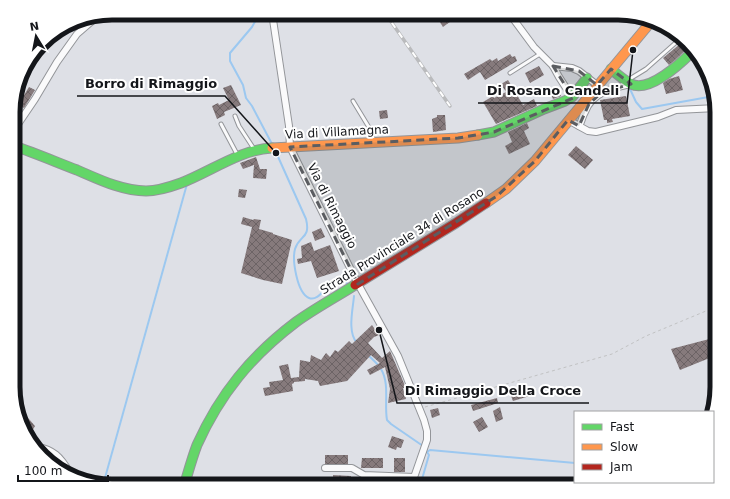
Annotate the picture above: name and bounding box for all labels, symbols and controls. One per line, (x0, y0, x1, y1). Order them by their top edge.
north arrow (16, 16, 56, 56)
text: N (29, 19, 40, 34)
callout: Borro di Rimaggio (77, 71, 225, 96)
text: Borro di Rimaggio (85, 76, 217, 91)
callout: Di Rosano Candeli (478, 78, 627, 103)
text: Di Rosano Candeli (487, 83, 619, 98)
street label: Via di Villamagna (285, 122, 389, 142)
street label: Via di Rimaggio (304, 161, 360, 251)
street label: Strada Provinciale 34 di Rosano (318, 185, 486, 297)
callout: Di Rimaggio Della Croce (397, 378, 589, 403)
text: Di Rimaggio Della Croce (405, 383, 581, 398)
legend (574, 411, 714, 483)
text: Fast (610, 420, 634, 434)
text: Slow (610, 440, 638, 454)
scale bar (18, 457, 108, 483)
text: Jam (609, 460, 633, 474)
text: 100 m (24, 464, 62, 478)

